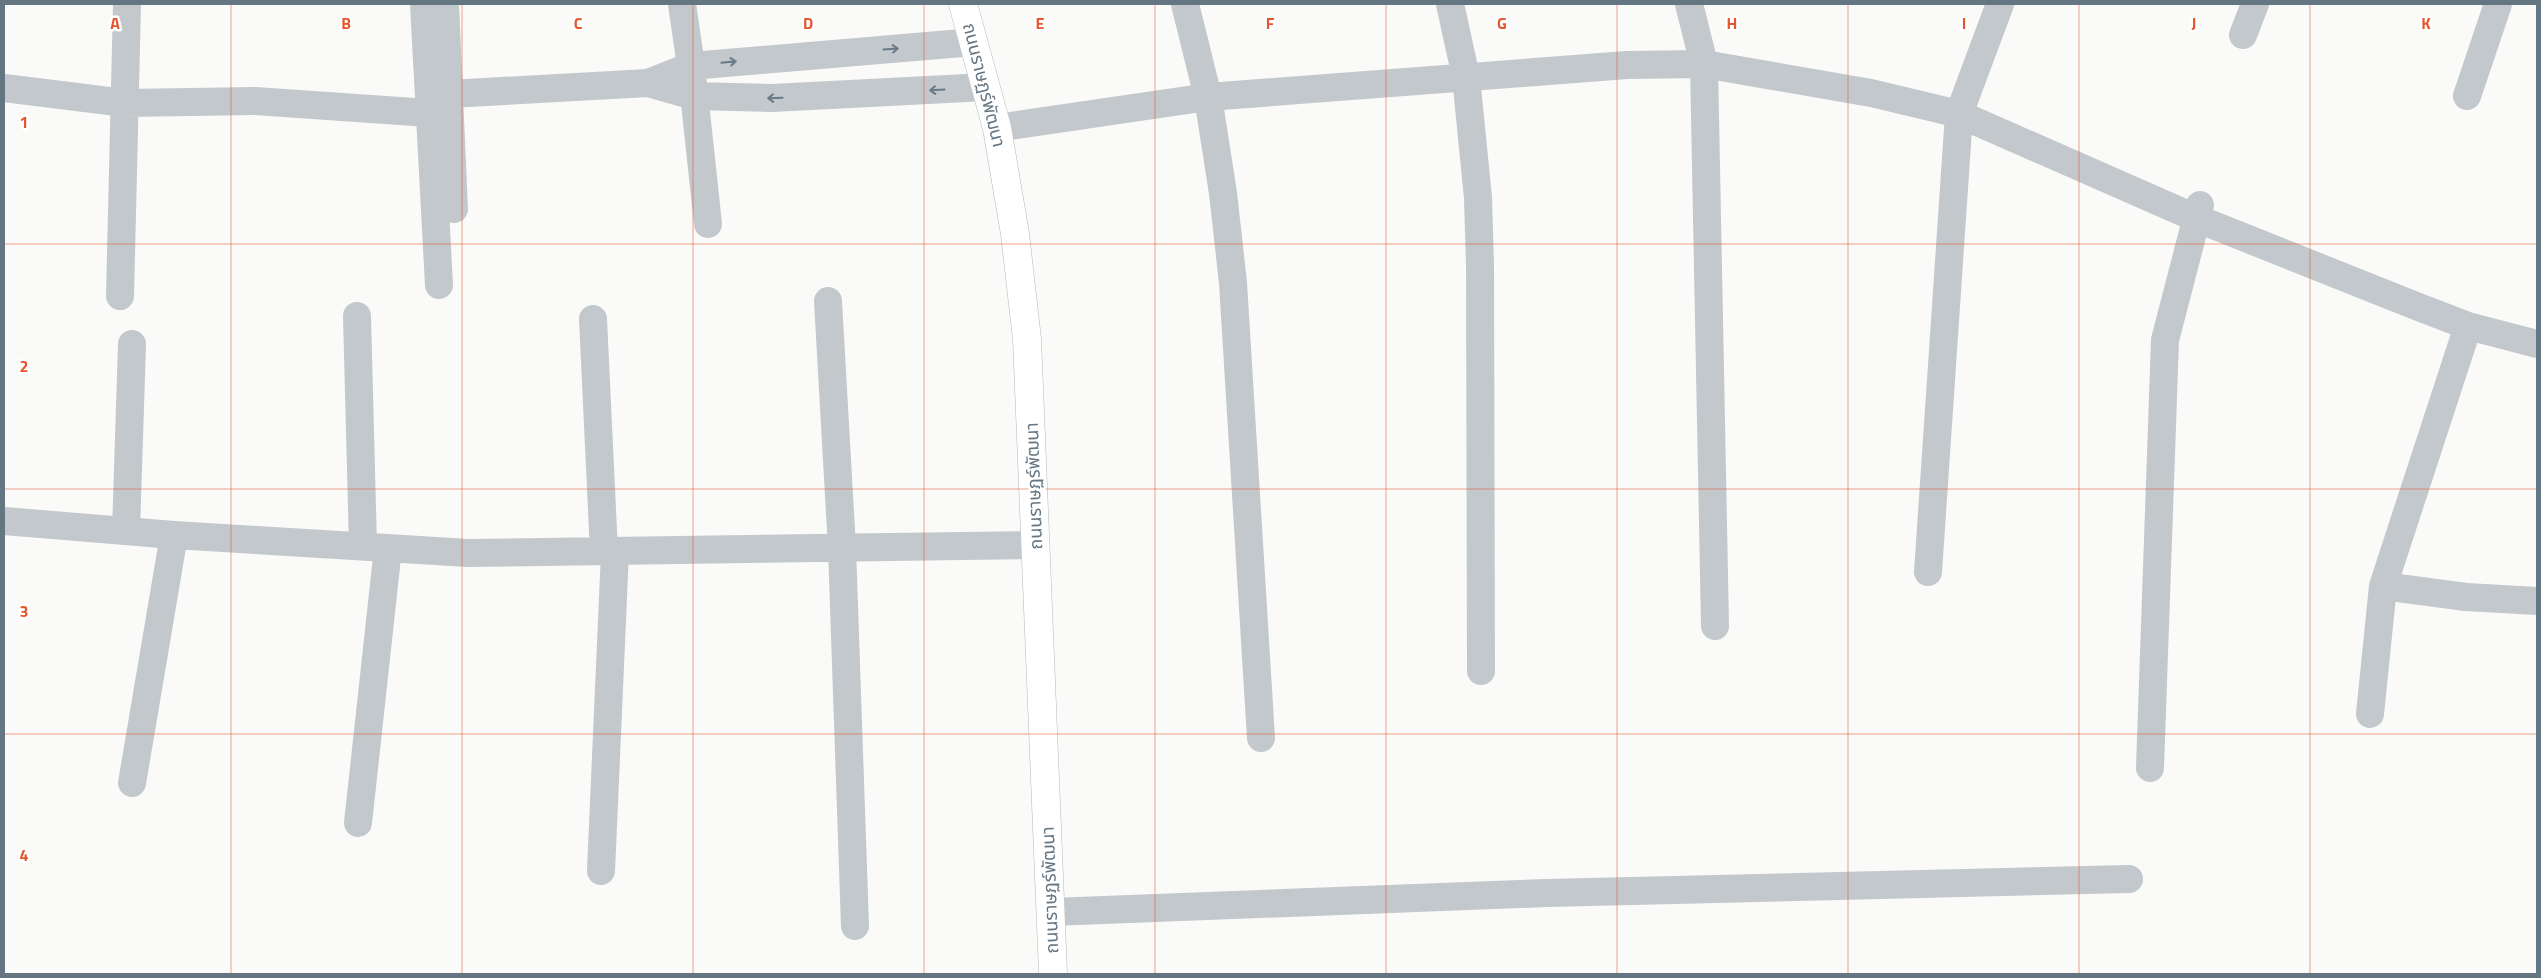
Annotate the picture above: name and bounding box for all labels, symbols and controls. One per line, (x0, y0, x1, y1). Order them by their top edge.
text: A (110, 11, 120, 35)
text: B (341, 11, 351, 35)
text: C (574, 11, 583, 35)
text: D (803, 11, 813, 35)
text: E (1036, 11, 1045, 35)
text: F (1266, 11, 1275, 35)
text: G (1497, 11, 1507, 35)
text: H (1727, 11, 1737, 35)
text: I (1962, 11, 1966, 35)
text: J (2192, 11, 2196, 35)
text: K (2421, 11, 2431, 35)
street label: ถนนราษฏร์พัฒนา (956, 20, 1013, 150)
one-way arrow (883, 44, 899, 53)
one-way arrow (721, 57, 737, 67)
one-way arrow (929, 85, 945, 94)
one-way arrow (767, 93, 783, 102)
text: 1 (20, 110, 28, 134)
text: 2 (20, 354, 28, 378)
street label: ถนนราษฏร์พัฒนา (1018, 422, 1049, 550)
text: 3 (20, 599, 28, 623)
street label: ถนนราษฏร์พัฒนา (1034, 826, 1065, 954)
text: 4 (20, 843, 29, 867)

